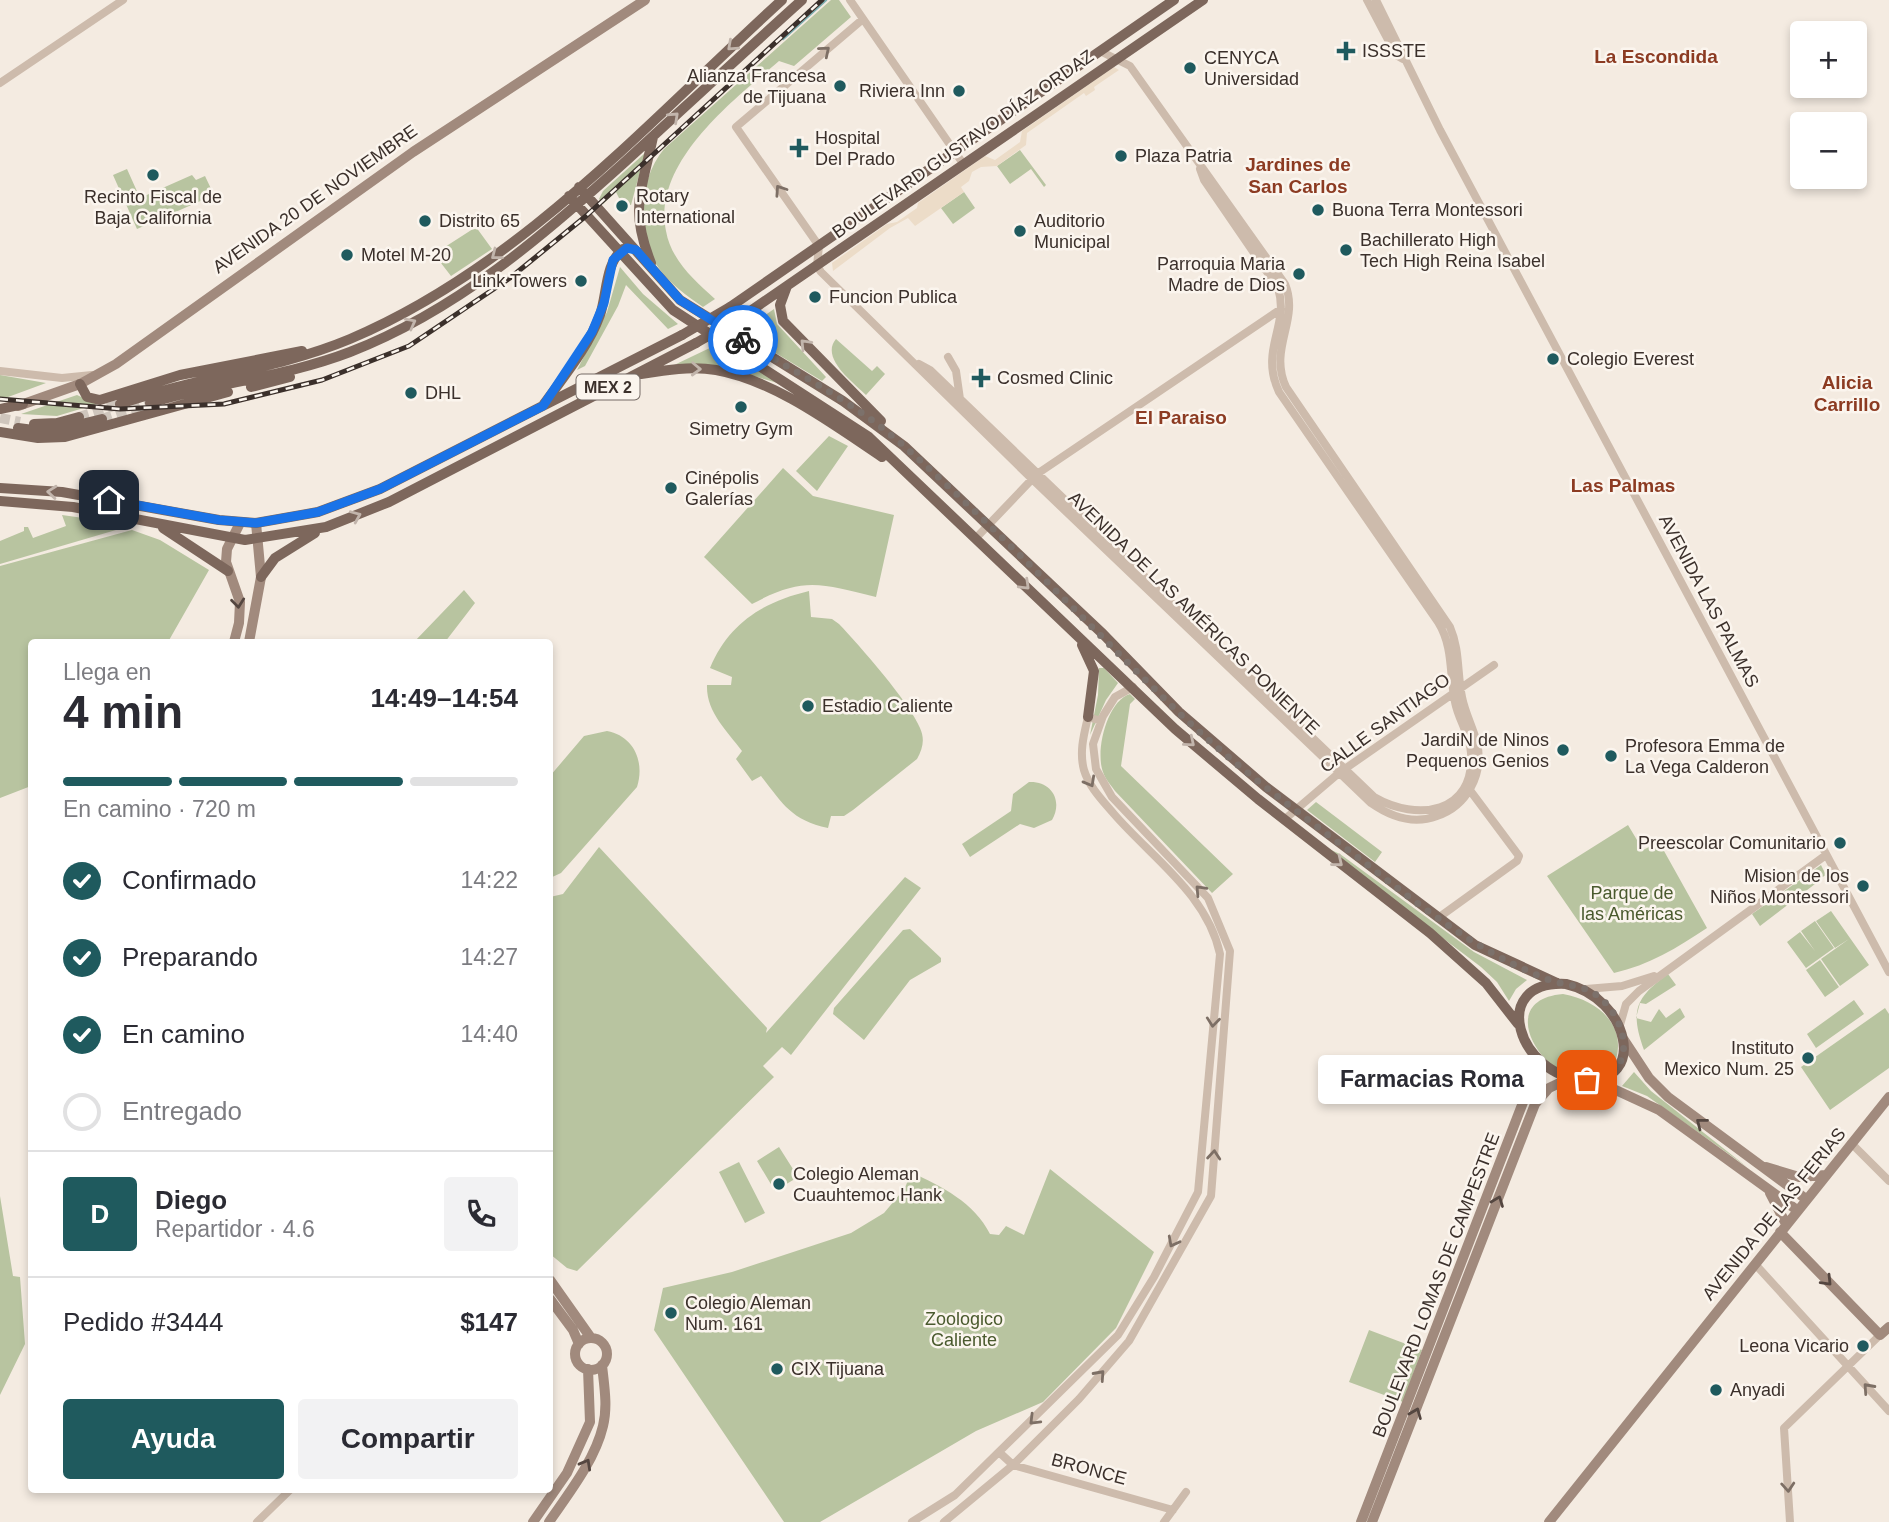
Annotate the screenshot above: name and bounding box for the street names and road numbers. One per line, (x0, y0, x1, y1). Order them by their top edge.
street label: BOULEVARD GUSTAVO DÍAZ ORDAZ (829, 46, 1097, 242)
street label: AVENIDA 20 DE NOVIEMBRE (209, 121, 421, 277)
road number: MEX 2 (576, 374, 640, 400)
street label: AVENIDA DE LAS AMÉRICAS PONIENTE (1064, 487, 1324, 739)
street label: AVENIDA LAS PALMAS (1655, 511, 1763, 691)
street label: CALLE SANTIAGO (1316, 669, 1454, 777)
street label: AVENIDA DE LAS FERIAS (1698, 1124, 1850, 1304)
street label: BOULEVARD LOMAS DE CAMPESTRE (1368, 1130, 1504, 1440)
street label: BRONCE (1049, 1449, 1129, 1489)

